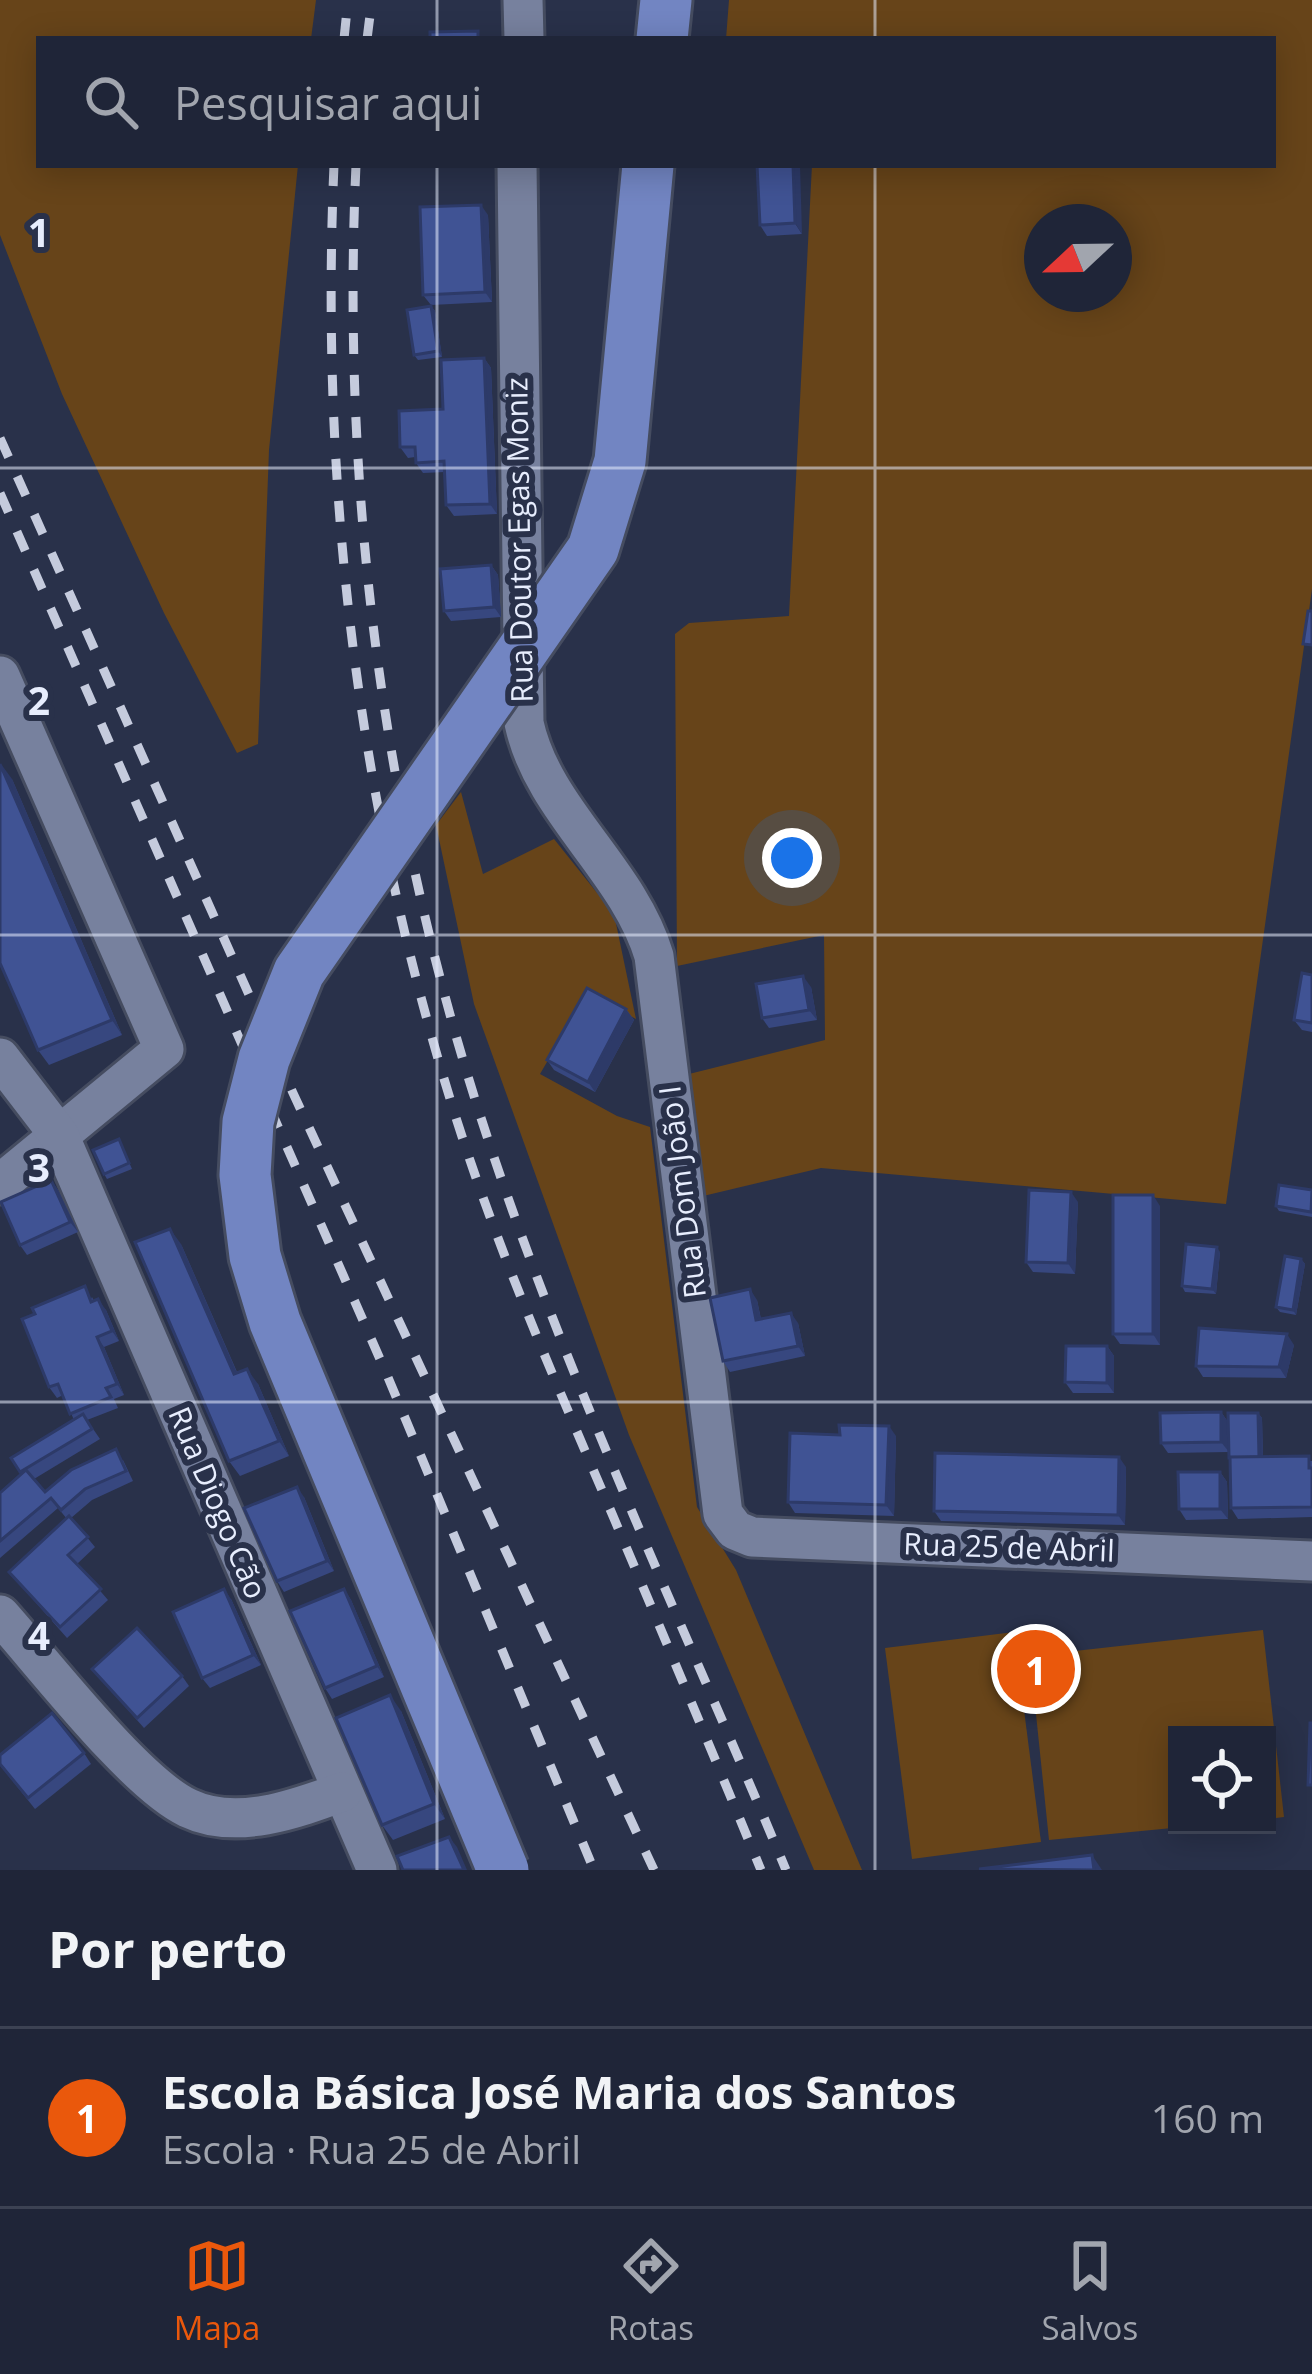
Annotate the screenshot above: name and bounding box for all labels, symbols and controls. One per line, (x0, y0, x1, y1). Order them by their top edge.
search box (36, 36, 1276, 168)
icon: search (78, 69, 144, 135)
text: Pesquisar aqui (174, 72, 482, 133)
north arrow (1024, 204, 1132, 312)
text: 1 (28, 205, 50, 258)
street label: Rua Doutor Egas Moniz (495, 377, 542, 703)
text: 2 (28, 673, 50, 726)
your location (762, 828, 822, 888)
street label: Rua Dom João I (648, 1084, 715, 1301)
text: 3 (28, 1140, 50, 1193)
street label: Rua Diogo Cão (160, 1400, 277, 1605)
street label: Rua 25 de Abril (903, 1522, 1115, 1571)
text: 4 (28, 1608, 50, 1661)
pin: 1 (997, 1624, 1075, 1714)
map controls (1168, 1726, 1276, 1834)
button: locate (1168, 1726, 1276, 1834)
text: Por perto (48, 1913, 287, 1983)
text: Escola Básica José Maria dos Santos (162, 2061, 956, 2122)
text: 1 (76, 2091, 98, 2144)
text: 160 m (1151, 2091, 1264, 2144)
text: Escola · Rua 25 de Abril (162, 2122, 581, 2175)
tab: Mapa (174, 2233, 260, 2350)
tab: Rotas (608, 2233, 694, 2350)
tab: Salvos (1041, 2233, 1138, 2350)

